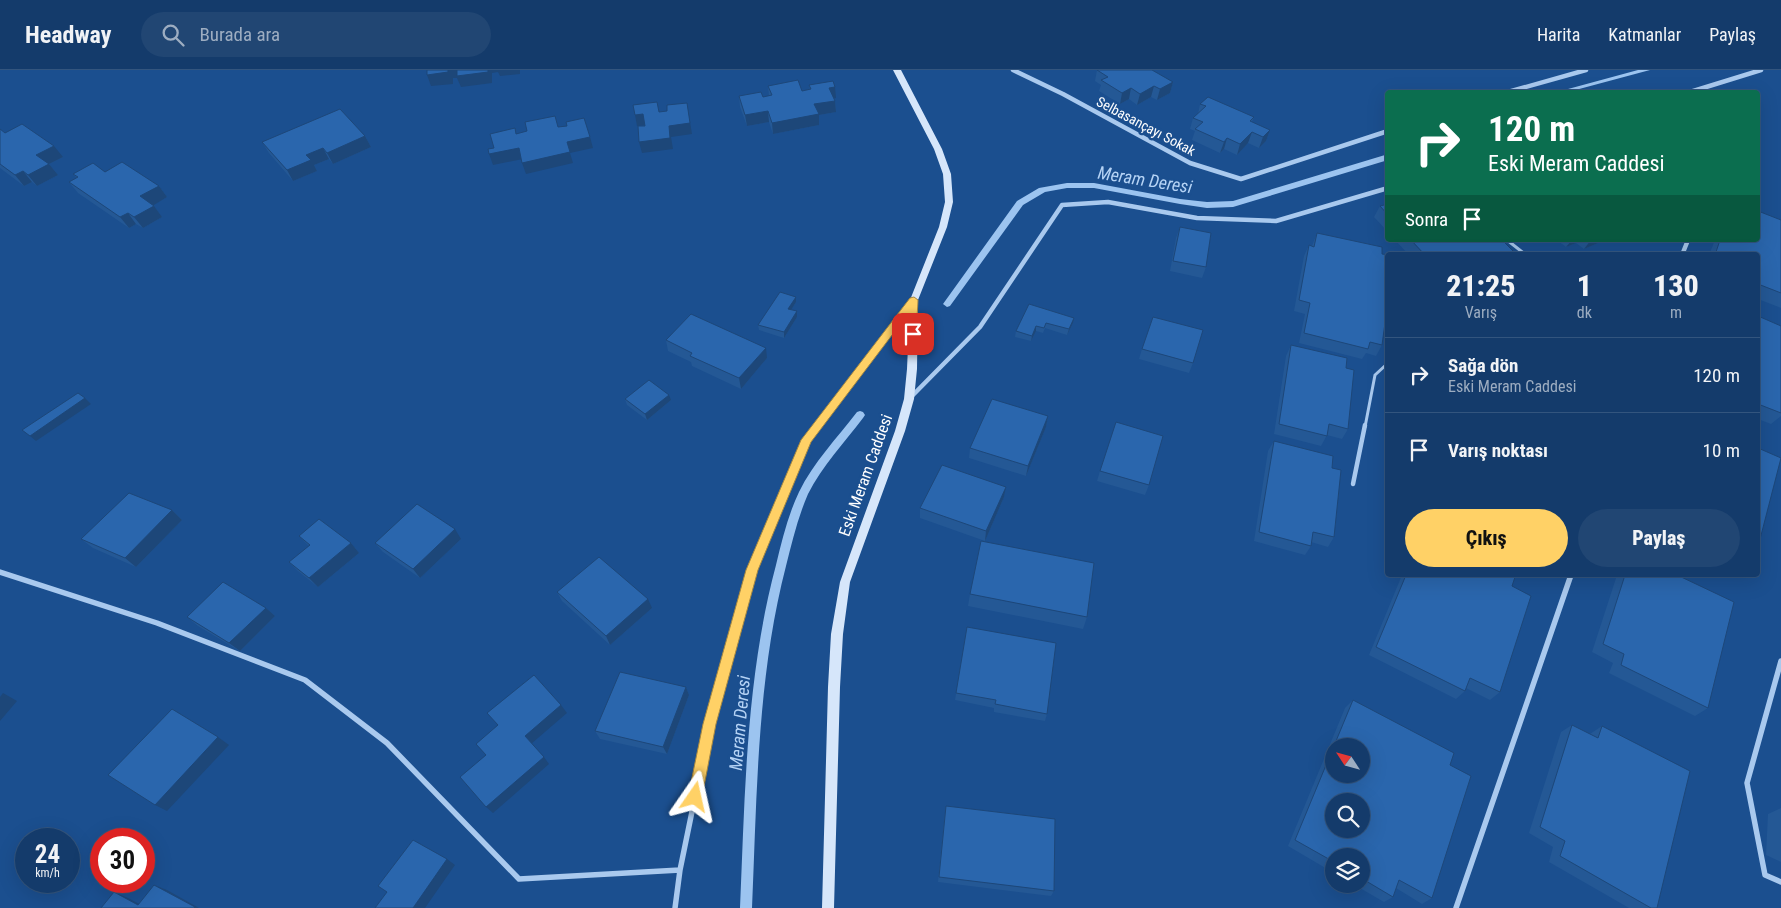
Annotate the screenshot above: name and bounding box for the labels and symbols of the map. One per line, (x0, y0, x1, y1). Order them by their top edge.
street label: Selbasançayı Sokak (1094, 93, 1199, 159)
water label: Meram Deresi (1096, 162, 1195, 197)
pin (892, 313, 934, 355)
street label: Eski Meram Caddesi (835, 412, 896, 539)
water label: Meram Deresi (725, 674, 754, 771)
north arrow (1325, 738, 1370, 782)
position arrow (668, 770, 720, 822)
speed limit sign: 30 (90, 828, 155, 893)

